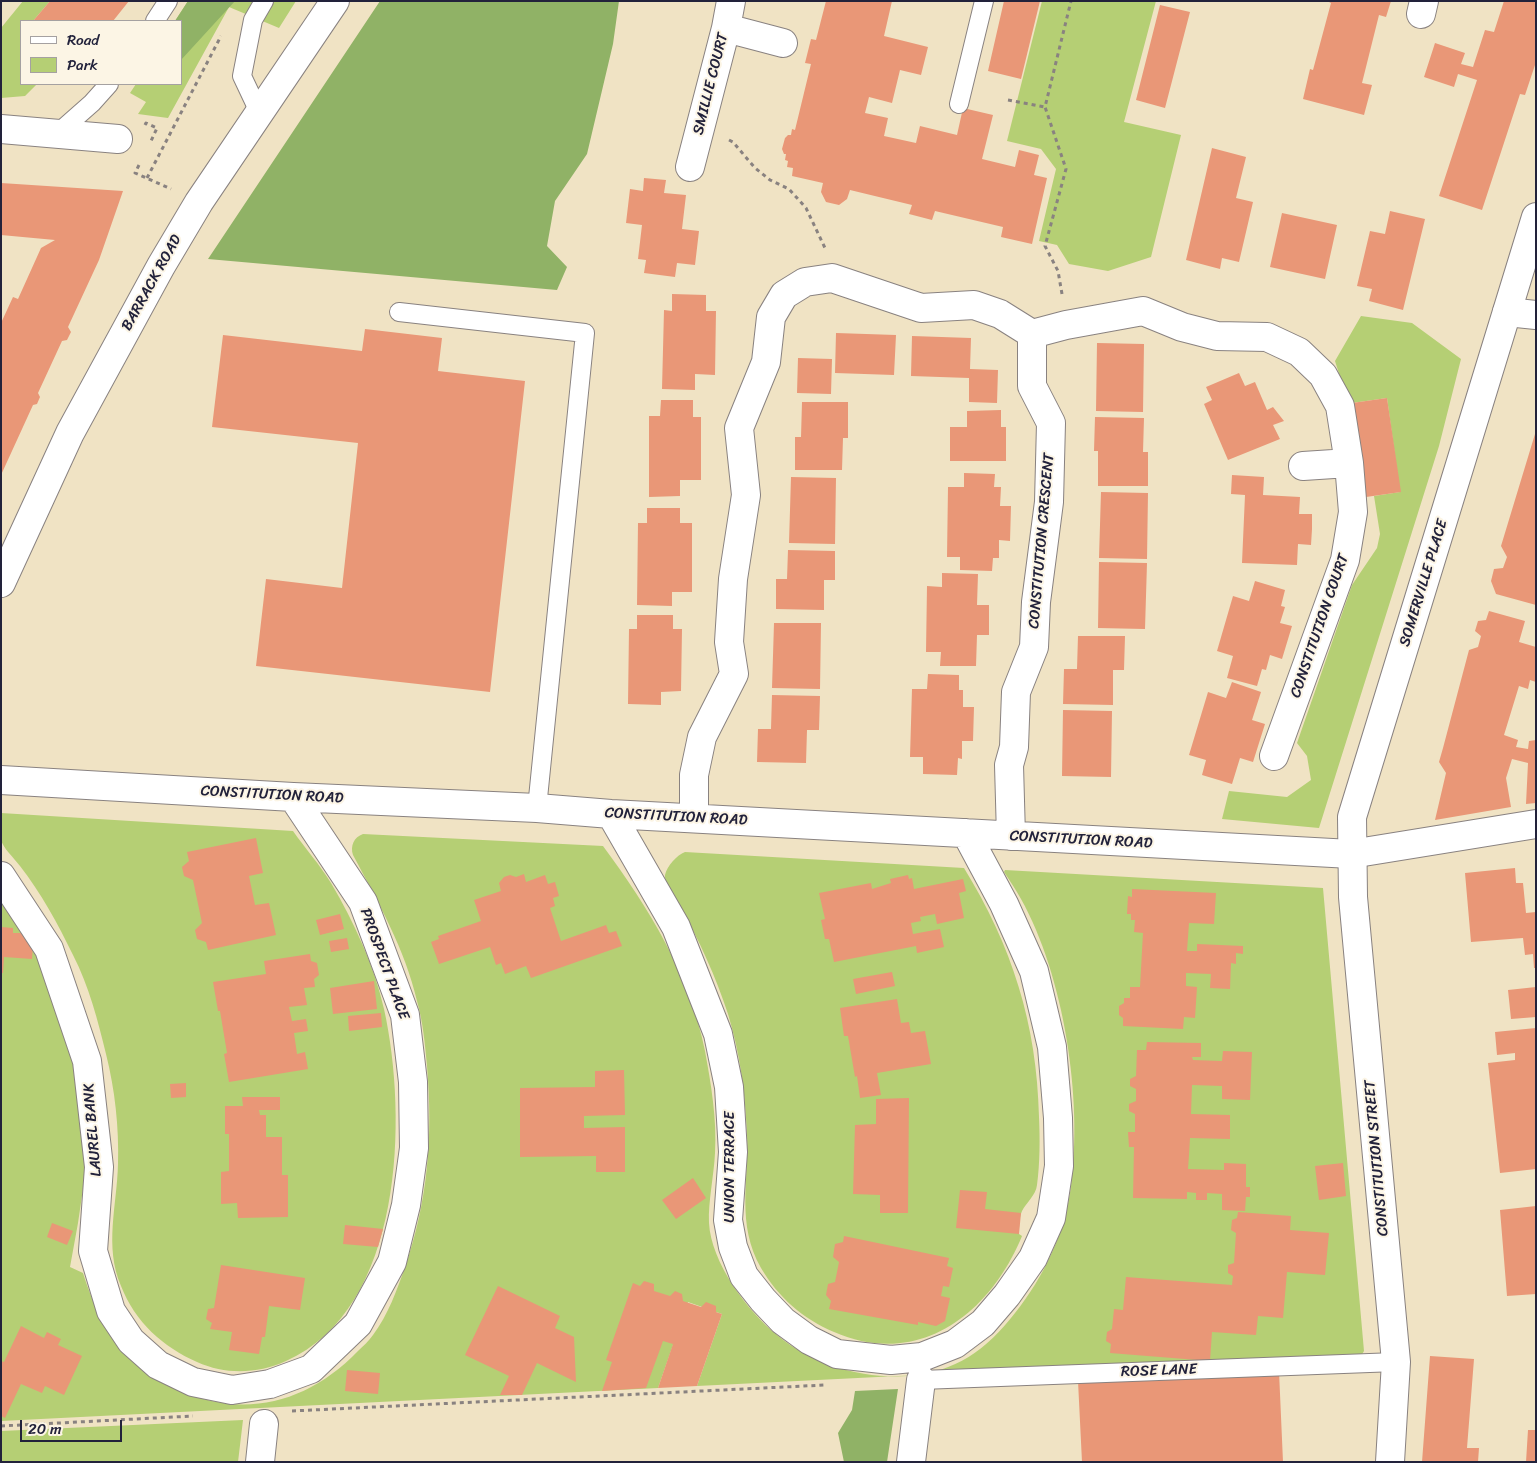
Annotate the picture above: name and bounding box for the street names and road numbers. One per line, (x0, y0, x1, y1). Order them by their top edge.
street label: SMILLIE COURT (690, 31, 732, 137)
street label: BARRACK ROAD (118, 232, 186, 334)
street label: CONSTITUTION CRESCENT (1025, 453, 1059, 629)
street label: SOMERVILLE PLACE (1396, 517, 1452, 649)
street label: CONSTITUTION COURT (1287, 552, 1353, 700)
street label: CONSTITUTION ROAD (200, 782, 344, 808)
street label: CONSTITUTION ROAD (604, 804, 748, 830)
street label: CONSTITUTION ROAD (1009, 827, 1153, 853)
street label: PROSPECT PLACE (355, 906, 413, 1022)
street label: CONSTITUTION STREET (1361, 1079, 1393, 1237)
street label: LAUREL BANK (80, 1083, 106, 1177)
street label: UNION TERRACE (721, 1111, 739, 1223)
street label: ROSE LANE (1121, 1361, 1197, 1381)

